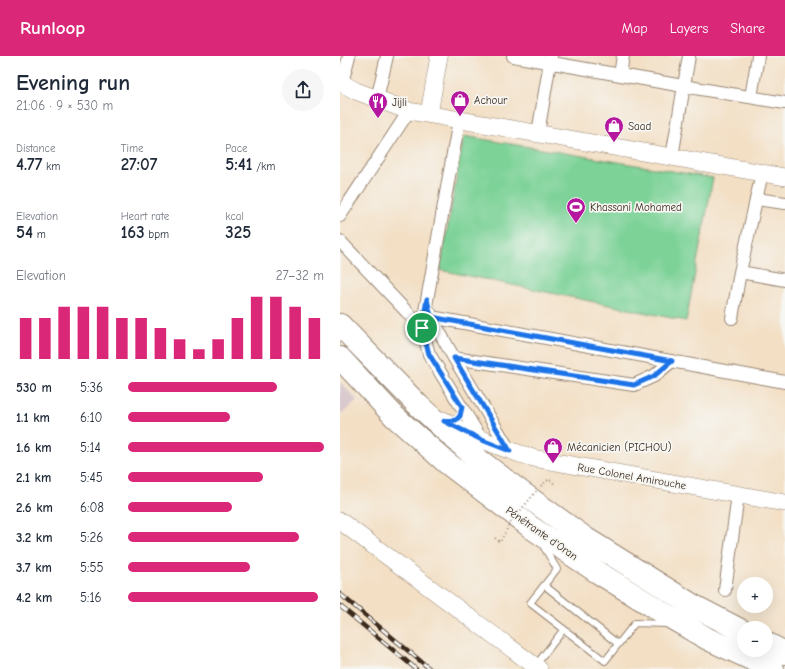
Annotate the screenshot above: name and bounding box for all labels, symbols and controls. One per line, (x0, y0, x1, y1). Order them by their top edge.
text: Runloop (20, 17, 85, 39)
text: Map (621, 20, 648, 37)
text: Layers (670, 20, 708, 37)
text: Share (730, 20, 765, 37)
button: share (282, 69, 324, 111)
text: Evening run (16, 70, 130, 96)
shop icon: Achour (449, 89, 471, 117)
restaurant icon: Jijli (367, 91, 389, 119)
place label: Achour (474, 94, 508, 107)
place label: Jijli (392, 96, 407, 109)
text: 21:06 · 9 × 530 m (16, 98, 113, 113)
shop icon: Saad (603, 115, 625, 143)
place label: Saad (628, 120, 651, 133)
text: Distance (16, 142, 55, 155)
text: Time (121, 142, 144, 155)
text: Pace (225, 142, 248, 155)
text: 4.77 (16, 155, 42, 174)
text: 27:07 (121, 155, 158, 174)
text: 5:41 (225, 155, 253, 174)
text: km (42, 160, 60, 173)
text: /km (253, 160, 275, 173)
sports icon: Khassani Mohamed (565, 196, 587, 224)
place label: Khassani Mohamed (590, 201, 682, 214)
text: Elevation (16, 210, 58, 223)
text: Heart rate (121, 210, 169, 223)
text: kcal (225, 210, 244, 223)
text: 54 (16, 223, 33, 242)
text: 163 (121, 223, 145, 242)
text: 325 (225, 223, 251, 242)
text: m (33, 228, 46, 241)
text: bpm (145, 228, 169, 241)
text: Elevation (16, 268, 66, 283)
text: 27–32 m (276, 268, 324, 283)
pin (405, 311, 439, 345)
icon: arrive (411, 317, 433, 339)
text: 530 m (16, 380, 52, 395)
text: 5:36 (80, 380, 103, 395)
text: 1.1 km (16, 410, 50, 425)
text: 6:10 (80, 410, 102, 425)
shop icon: Mécanicien (PICHOU) (542, 436, 564, 464)
text: 1.6 km (16, 440, 52, 455)
text: 5:14 (80, 440, 101, 455)
place label: Mécanicien (PICHOU) (567, 441, 672, 454)
street label: Rue Colonel Amirouche (577, 461, 688, 493)
text: 2.1 km (16, 470, 51, 485)
text: 5:45 (80, 470, 103, 485)
text: 2.6 km (16, 500, 53, 515)
text: 6:08 (80, 500, 104, 515)
street label: Pénétrante d'Oran (503, 504, 580, 563)
text: 3.2 km (16, 530, 53, 545)
text: 5:26 (80, 530, 103, 545)
text: 3.7 km (16, 560, 52, 575)
text: 5:55 (80, 560, 104, 575)
map controls (737, 577, 773, 657)
button: + (737, 577, 773, 613)
text: 4.2 km (16, 590, 52, 605)
text: 5:16 (80, 590, 102, 605)
button: − (737, 621, 773, 657)

